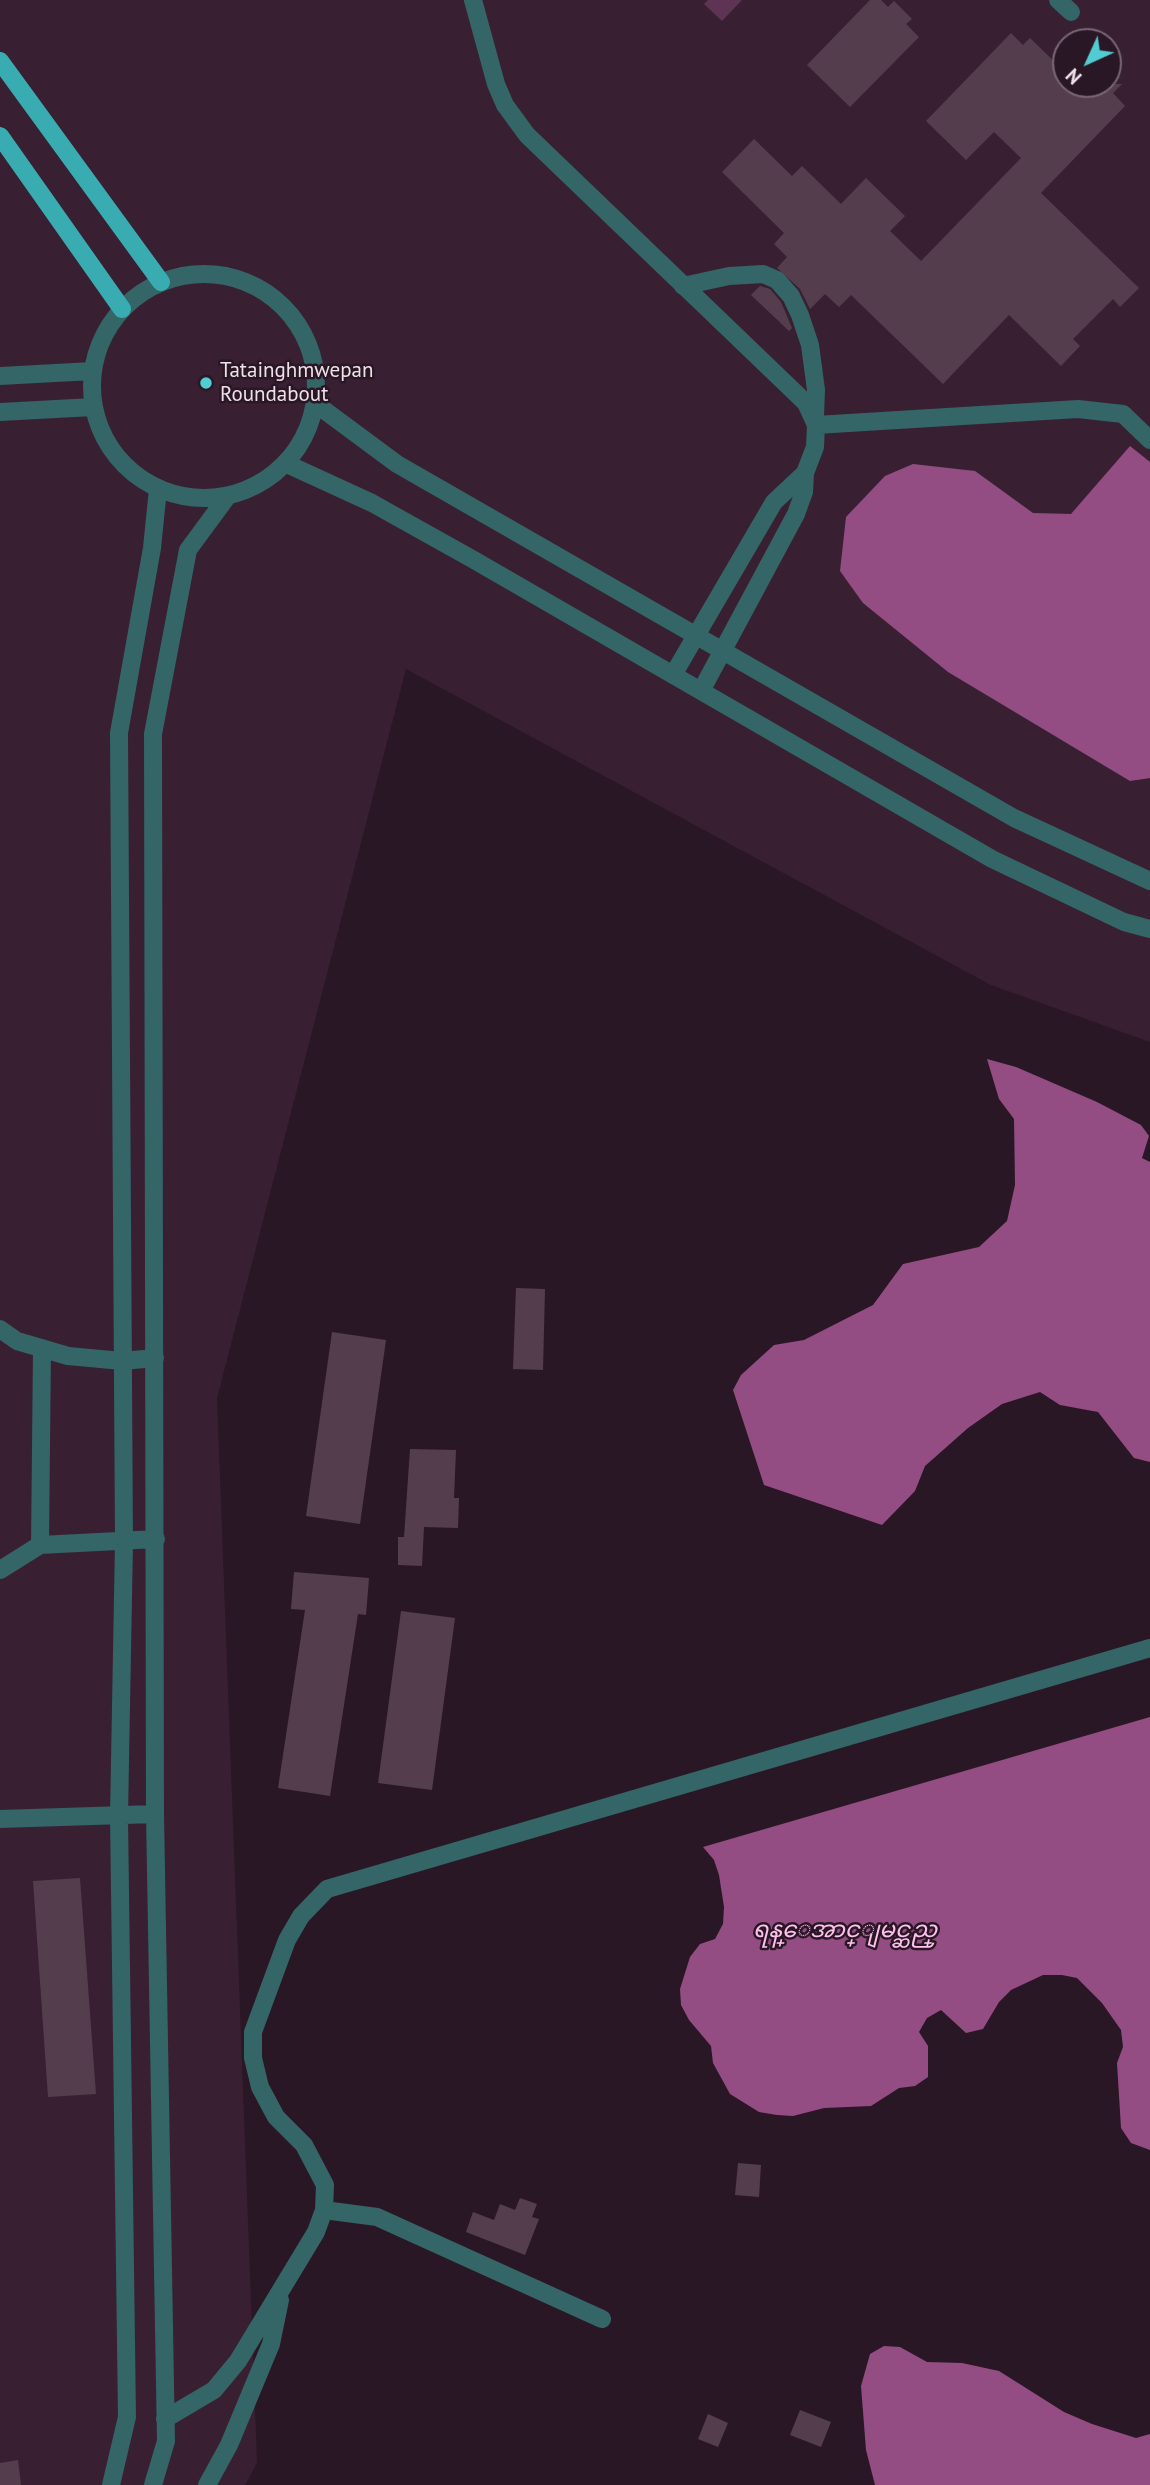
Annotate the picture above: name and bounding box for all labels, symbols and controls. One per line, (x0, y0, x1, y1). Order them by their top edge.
north arrow (1052, 28, 1122, 98)
text: N (1061, 64, 1086, 89)
place label: Tatainghmwepan Roundabout (220, 358, 373, 408)
marker: Tatainghmwepan Roundabout (198, 375, 214, 391)
water label: ရန္ေအာင္ျမင္ဆည္ (753, 1916, 937, 1944)

